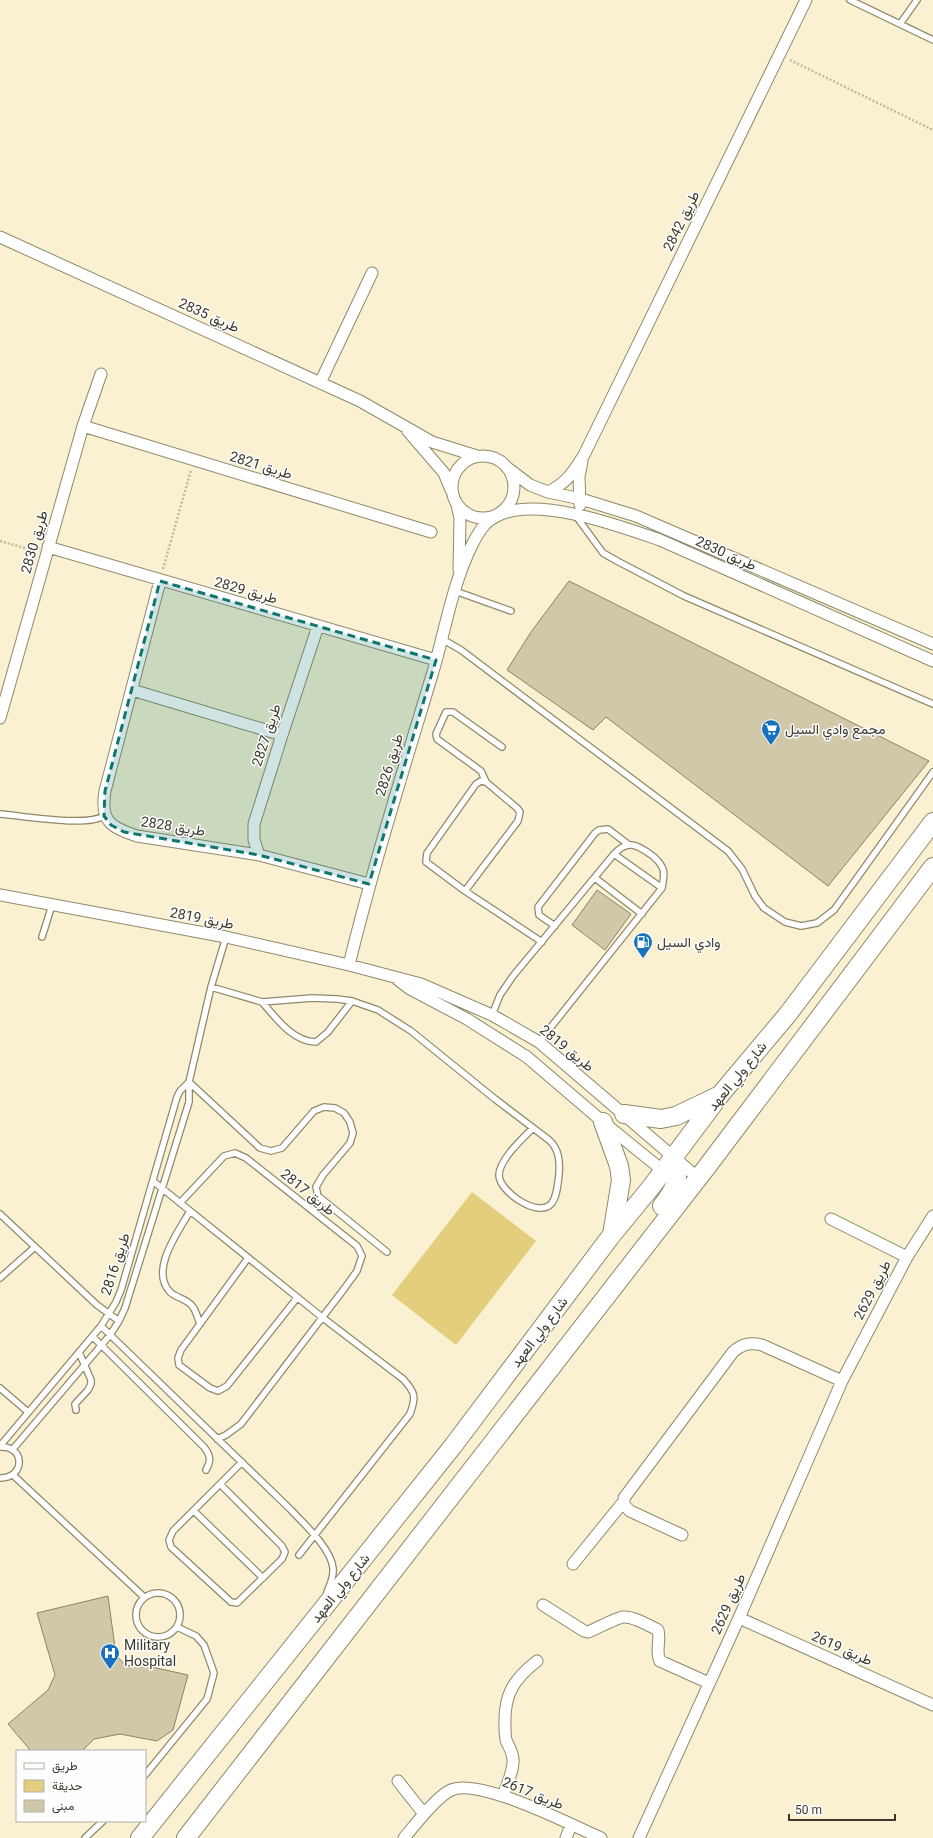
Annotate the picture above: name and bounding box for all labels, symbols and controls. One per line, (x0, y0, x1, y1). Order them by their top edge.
street label: طريق 2842 (660, 188, 703, 254)
street label: طريق 2835 (176, 295, 242, 336)
street label: طريق 2821 (227, 448, 294, 483)
street label: طريق 2830 (17, 509, 52, 576)
street label: طريق 2830 (693, 533, 759, 574)
street label: طريق 2829 (212, 573, 279, 608)
street label: طريق 2827 (248, 702, 285, 769)
supermarket icon: مجمع وادي السيل (760, 718, 782, 746)
place label: مجمع وادي السيل (785, 721, 885, 741)
street label: طريق 2826 (372, 732, 407, 799)
street label: طريق 2828 (140, 813, 206, 840)
street label: طريق 2819 (169, 904, 235, 933)
fuel station icon: وادي السيل (632, 931, 654, 959)
place label: وادي السيل (657, 934, 721, 954)
street label: طريق 2819 (536, 1021, 597, 1075)
street label: شارع ولي العهد (704, 1038, 773, 1116)
street label: طريق 2817 (277, 1165, 338, 1219)
street label: طريق 2816 (97, 1231, 134, 1298)
street label: طريق 2629 (850, 1258, 895, 1323)
street label: شارع ولي العهد (507, 1294, 574, 1373)
street label: شارع ولي العهد (307, 1550, 376, 1628)
street label: طريق 2629 (708, 1571, 749, 1637)
street label: طريق 2619 (809, 1628, 875, 1669)
place label: Military Hospital (124, 1637, 176, 1669)
hospital icon: Military Hospital (99, 1642, 121, 1670)
legend (16, 1750, 146, 1822)
text: طريق (52, 1759, 78, 1774)
street label: طريق 2617 (500, 1773, 566, 1813)
text: حديقة (52, 1779, 82, 1793)
scale bar (789, 1796, 895, 1822)
text: مبنى (52, 1799, 74, 1814)
text: 50 m (795, 1803, 822, 1817)

